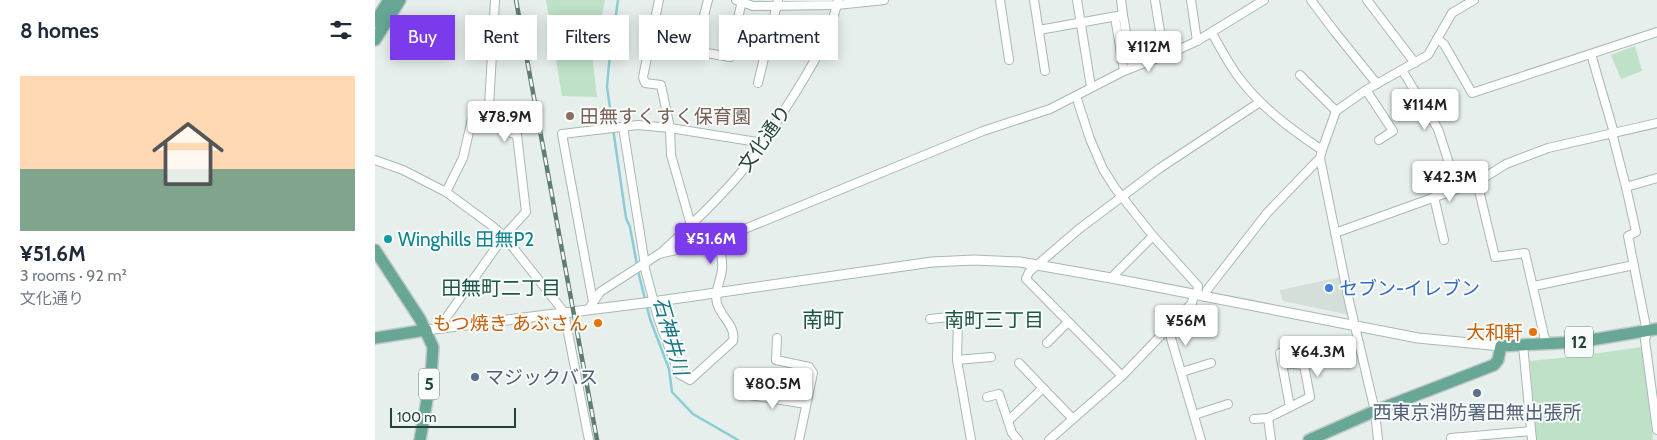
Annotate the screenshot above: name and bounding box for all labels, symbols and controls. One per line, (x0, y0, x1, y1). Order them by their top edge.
chip: Buy (390, 15, 455, 60)
chip: Rent (465, 15, 537, 60)
chip: Filters (547, 15, 629, 60)
chip: New (639, 15, 709, 60)
chip: Apartment (719, 15, 838, 60)
icon: filters (327, 16, 355, 44)
text: 8 homes (20, 18, 99, 43)
pin: ¥112M (1114, 30, 1184, 73)
text: ¥112M (1127, 37, 1171, 56)
pin: ¥114M (1390, 88, 1460, 131)
text: ¥114M (1403, 95, 1447, 114)
pin: ¥78.9M (464, 100, 546, 143)
street label: 文化通り (733, 101, 796, 176)
place label: 田無すくすく保育園 (580, 105, 751, 128)
text: ¥78.9M (479, 107, 531, 126)
icon: home (143, 109, 233, 199)
marker: 田無すくすく保育園 (564, 110, 576, 122)
pin: ¥42.3M (1409, 160, 1491, 203)
text: ¥42.3M (1423, 167, 1477, 186)
pin: ¥51.6M (670, 222, 752, 265)
place label: Winghills 田無P2 (398, 228, 534, 251)
text: ¥51.6M (686, 229, 736, 248)
marker: Winghills 田無P2 (382, 233, 394, 245)
text: ¥51.6M (20, 241, 86, 266)
text: 3 rooms · 92 m² (20, 266, 127, 285)
district label: 田無町二丁目 (441, 276, 561, 300)
place label: セブン-イレブン (1339, 277, 1480, 300)
marker: セブン-イレブン (1323, 282, 1335, 294)
text: 文化通り (20, 289, 84, 308)
water label: 石神井川 (648, 294, 694, 380)
pin: ¥56M (1156, 304, 1216, 347)
district label: 南町 (802, 307, 844, 332)
district label: 南町三丁目 (944, 308, 1044, 332)
text: ¥56M (1166, 311, 1206, 330)
place label: もつ焼き あぶさん (432, 312, 588, 335)
marker: もつ焼き あぶさん (592, 317, 604, 329)
place label: 大和軒 (1466, 321, 1523, 344)
marker: 大和軒 (1527, 326, 1539, 338)
road number: 12 (1565, 327, 1593, 358)
pin: ¥64.3M (1277, 336, 1359, 378)
text: ¥64.3M (1291, 342, 1345, 361)
place label: マジックバス (485, 366, 598, 389)
road number: 5 (419, 368, 439, 399)
pin: ¥80.5M (732, 368, 814, 410)
marker: マジックバス (469, 371, 481, 383)
text: ¥80.5M (745, 374, 801, 393)
marker: 西東京消防署田無出張所 (1471, 387, 1483, 399)
place label: 西東京消防署田無出張所 (1372, 401, 1582, 424)
scale bar (390, 405, 516, 428)
text: 100 m (397, 408, 437, 426)

